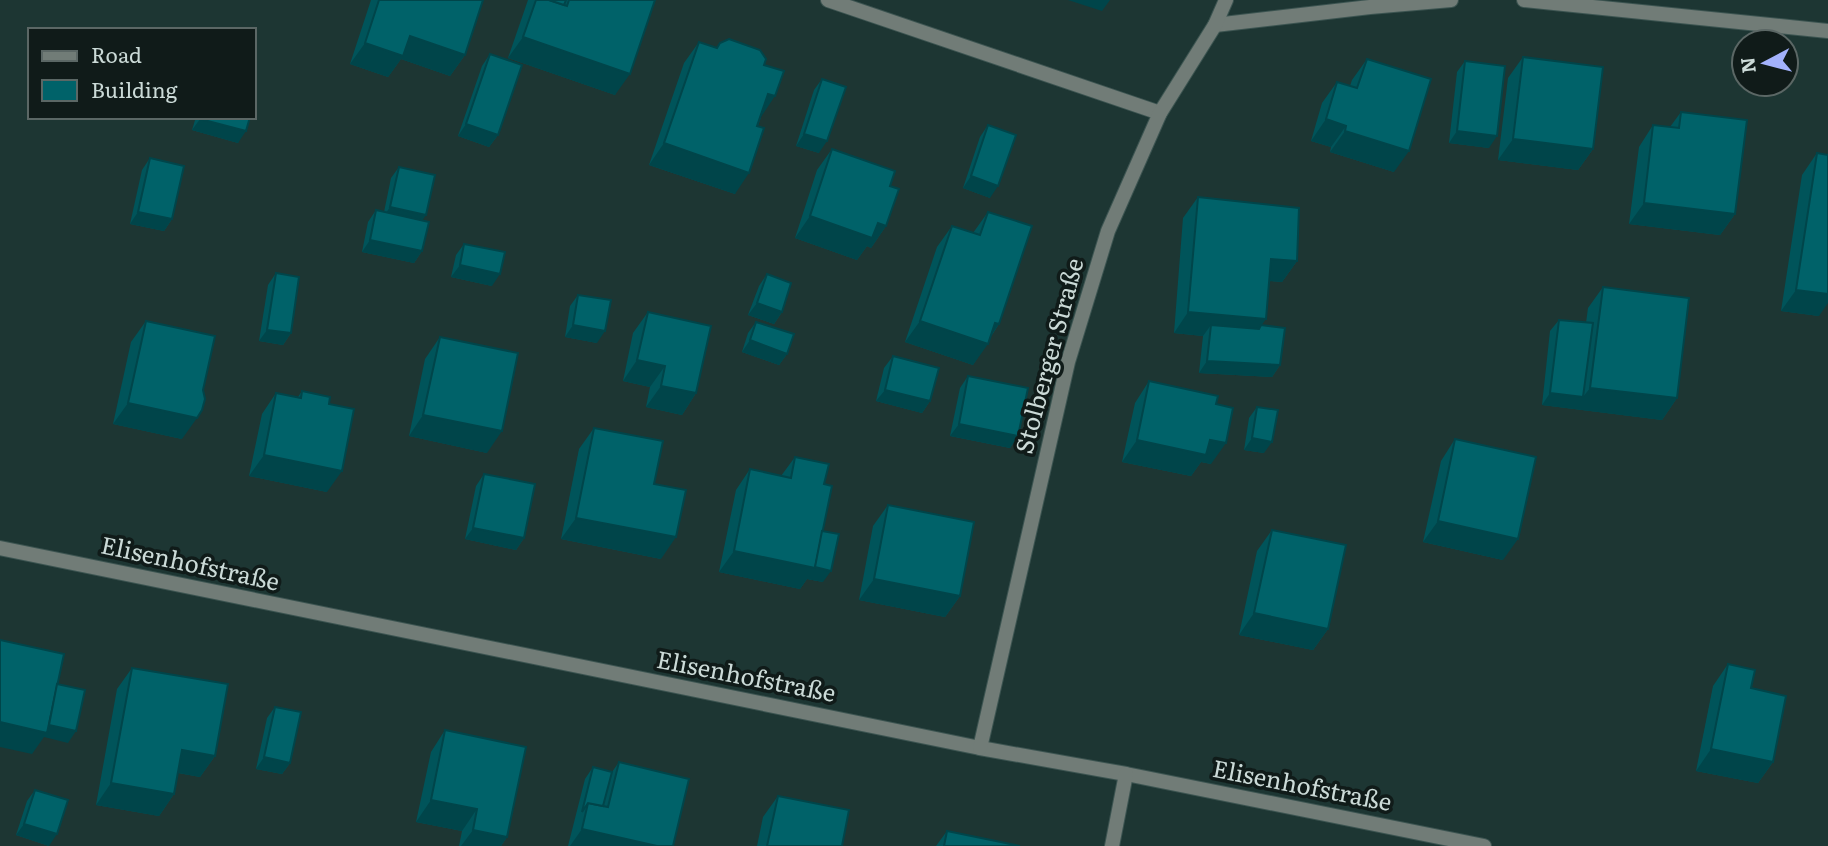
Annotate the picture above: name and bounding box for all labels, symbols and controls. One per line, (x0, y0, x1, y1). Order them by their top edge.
legend (28, 28, 256, 119)
north arrow (1730, 28, 1800, 98)
text: Road (91, 38, 142, 69)
text: N (1732, 56, 1762, 75)
text: Building (91, 73, 178, 104)
street label: Stolberger Straße (1005, 254, 1091, 457)
street label: Elisenhofstraße (98, 526, 283, 598)
street label: Elisenhofstraße (654, 640, 839, 709)
street label: Elisenhofstraße (1210, 749, 1395, 818)

